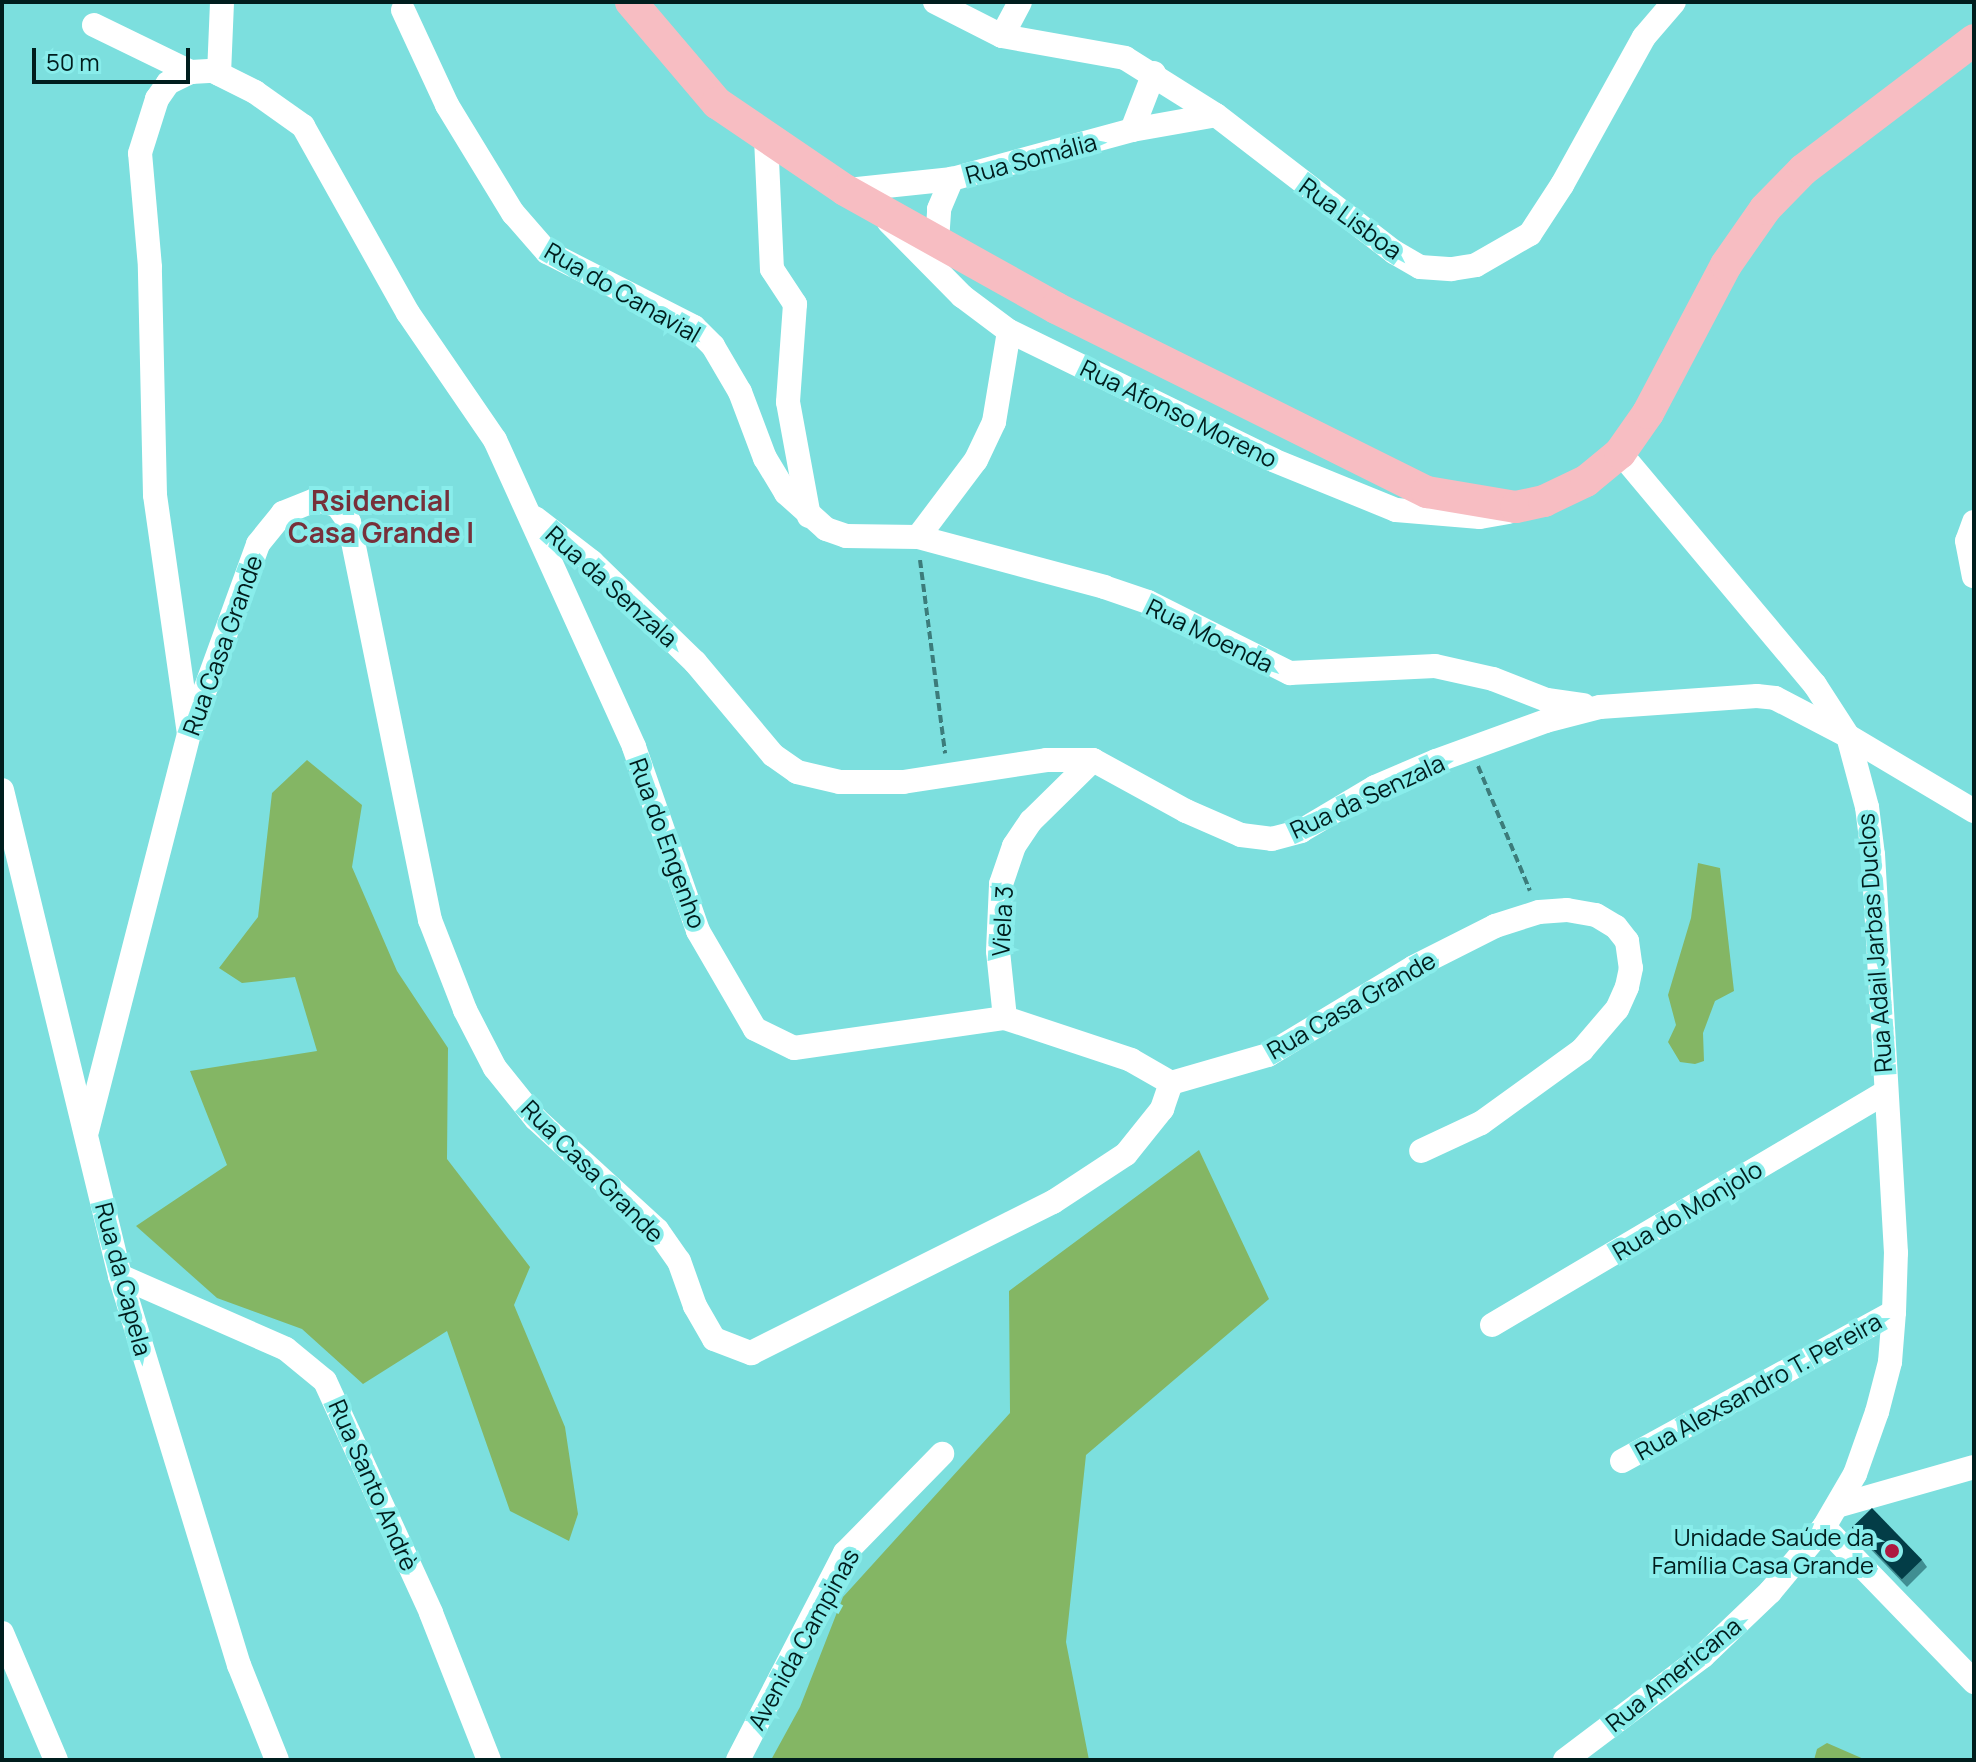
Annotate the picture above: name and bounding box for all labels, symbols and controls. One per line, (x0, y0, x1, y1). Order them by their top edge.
scale bar (36, 32, 194, 82)
text: 50 m (46, 45, 100, 78)
street label: Rua Somália (962, 127, 1100, 189)
street label: Rua Lisboa (1294, 171, 1408, 265)
street label: Rua do Canavial (540, 236, 706, 348)
street label: Rua Afonso Moreno (1076, 353, 1282, 473)
district label: Rsidencial Casa Grande I (288, 483, 474, 549)
street label: Rua da Senzala (540, 519, 684, 653)
street label: Rua Casa Grande (176, 551, 268, 739)
street label: Rua Moenda (1142, 592, 1278, 678)
street label: Rua da Senzala (1285, 748, 1449, 844)
street label: Rua do Engenho (624, 754, 712, 932)
street label: Rua Adail Jarbas Duclos (1851, 812, 1897, 1074)
street label: Viela 3 (986, 885, 1018, 957)
street label: Rua Casa Grande (1262, 945, 1440, 1065)
street label: Rua Casa Grande (516, 1094, 670, 1248)
street label: Rua do Monjolo (1607, 1154, 1767, 1266)
street label: Rua da Capela (90, 1199, 158, 1359)
street label: Rua Alexsandro T. Pereira (1630, 1306, 1886, 1466)
street label: Rua Santo Andrè (323, 1395, 425, 1575)
place label: Unidade Saúde da Família Casa Grande (1652, 1523, 1874, 1579)
marker: Unidade Saúde da Família Casa Grande (1881, 1540, 1903, 1562)
street label: Avenida Campinas (741, 1543, 865, 1735)
street label: Rua Americana (1600, 1611, 1746, 1737)

